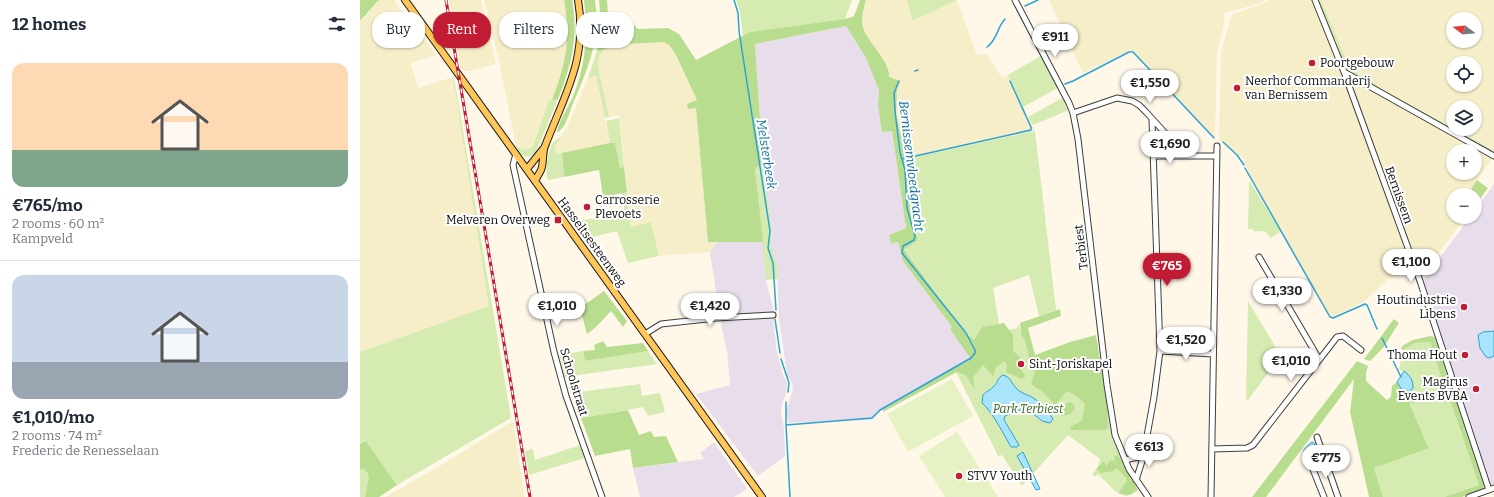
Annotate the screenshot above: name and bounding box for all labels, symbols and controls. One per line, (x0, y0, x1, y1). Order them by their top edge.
chip: Buy (372, 12, 425, 48)
chip: Rent (433, 12, 491, 48)
chip: Filters (499, 12, 568, 48)
chip: New (576, 12, 634, 48)
north arrow (1446, 12, 1482, 48)
map controls (1446, 12, 1482, 224)
icon: filters (326, 13, 348, 35)
text: 12 homes (12, 14, 86, 35)
pin: €911 (1031, 24, 1079, 58)
text: €911 (1041, 29, 1069, 44)
place label: Poortgebouw (1320, 56, 1394, 70)
button: locate (1446, 56, 1482, 92)
marker: Poortgebouw (1307, 58, 1317, 68)
pin: €1,550 (1117, 70, 1183, 104)
place label: Neerhof Commanderij van Bernissem (1244, 74, 1371, 102)
text: €1,550 (1130, 75, 1170, 90)
marker: Neerhof Commanderij van Bernissem (1232, 83, 1242, 93)
icon: home (144, 89, 216, 161)
water label: Bernissemvloedgracht (896, 100, 927, 233)
button: layers (1446, 100, 1482, 136)
water label: Melsterbeek (754, 118, 780, 191)
pin: €1,690 (1137, 131, 1203, 165)
text: €1,690 (1149, 136, 1191, 151)
button: + (1446, 144, 1482, 180)
street label: Bernissem (1382, 164, 1416, 226)
button: − (1446, 188, 1482, 224)
place label: Carrosserie Plevoets (595, 193, 659, 221)
text: €765/mo (12, 195, 83, 216)
street label: Hasseltsesteenweg (555, 195, 629, 290)
marker: Carrosserie Plevoets (582, 202, 592, 212)
place label: Melveren Overweg (446, 213, 550, 227)
marker: Melveren Overweg (553, 215, 563, 225)
text: 2 rooms · 60 m² (12, 216, 104, 231)
street label: Terbiest (1071, 223, 1091, 270)
text: Kampveld (12, 231, 73, 246)
pin: €1,100 (1378, 249, 1444, 283)
pin: €765 (1143, 253, 1191, 287)
text: €1,100 (1391, 254, 1431, 269)
text: €765 (1152, 258, 1182, 273)
pin: €1,330 (1249, 278, 1315, 312)
text: €1,330 (1262, 283, 1302, 298)
pin: €1,010 (524, 293, 590, 327)
pin: €1,420 (677, 293, 743, 327)
place label: Houtindustrie Libens (1377, 293, 1456, 321)
text: €1,010 (537, 298, 577, 313)
text: €1,420 (689, 298, 731, 313)
icon: home (144, 301, 216, 373)
marker: Houtindustrie Libens (1459, 302, 1469, 312)
pin: €1,520 (1153, 327, 1219, 361)
text: €1,520 (1166, 332, 1206, 347)
street label: Schoolstraat (557, 346, 591, 418)
pin: €1,010 (1258, 348, 1324, 382)
place label: Thoma Hout (1387, 348, 1458, 362)
marker: Thoma Hout (1460, 350, 1470, 360)
text: €1,010 (1271, 353, 1311, 368)
place label: Sint-Joriskapel (1029, 357, 1113, 371)
marker: Sint-Joriskapel (1016, 359, 1026, 369)
place label: Magirus Events BVBA (1398, 375, 1468, 403)
marker: Magirus Events BVBA (1471, 384, 1481, 394)
park label: Park Terbiest (993, 402, 1064, 416)
text: €1,010/mo (12, 407, 95, 428)
text: 2 rooms · 74 m² (12, 428, 102, 443)
pin: €613 (1125, 434, 1173, 468)
text: €613 (1134, 439, 1164, 454)
text: Frederic de Renesselaan (12, 443, 159, 458)
pin: €775 (1302, 445, 1350, 479)
text: €775 (1311, 450, 1341, 465)
place label: STVV Youth (967, 469, 1033, 483)
marker: STVV Youth (954, 471, 964, 481)

